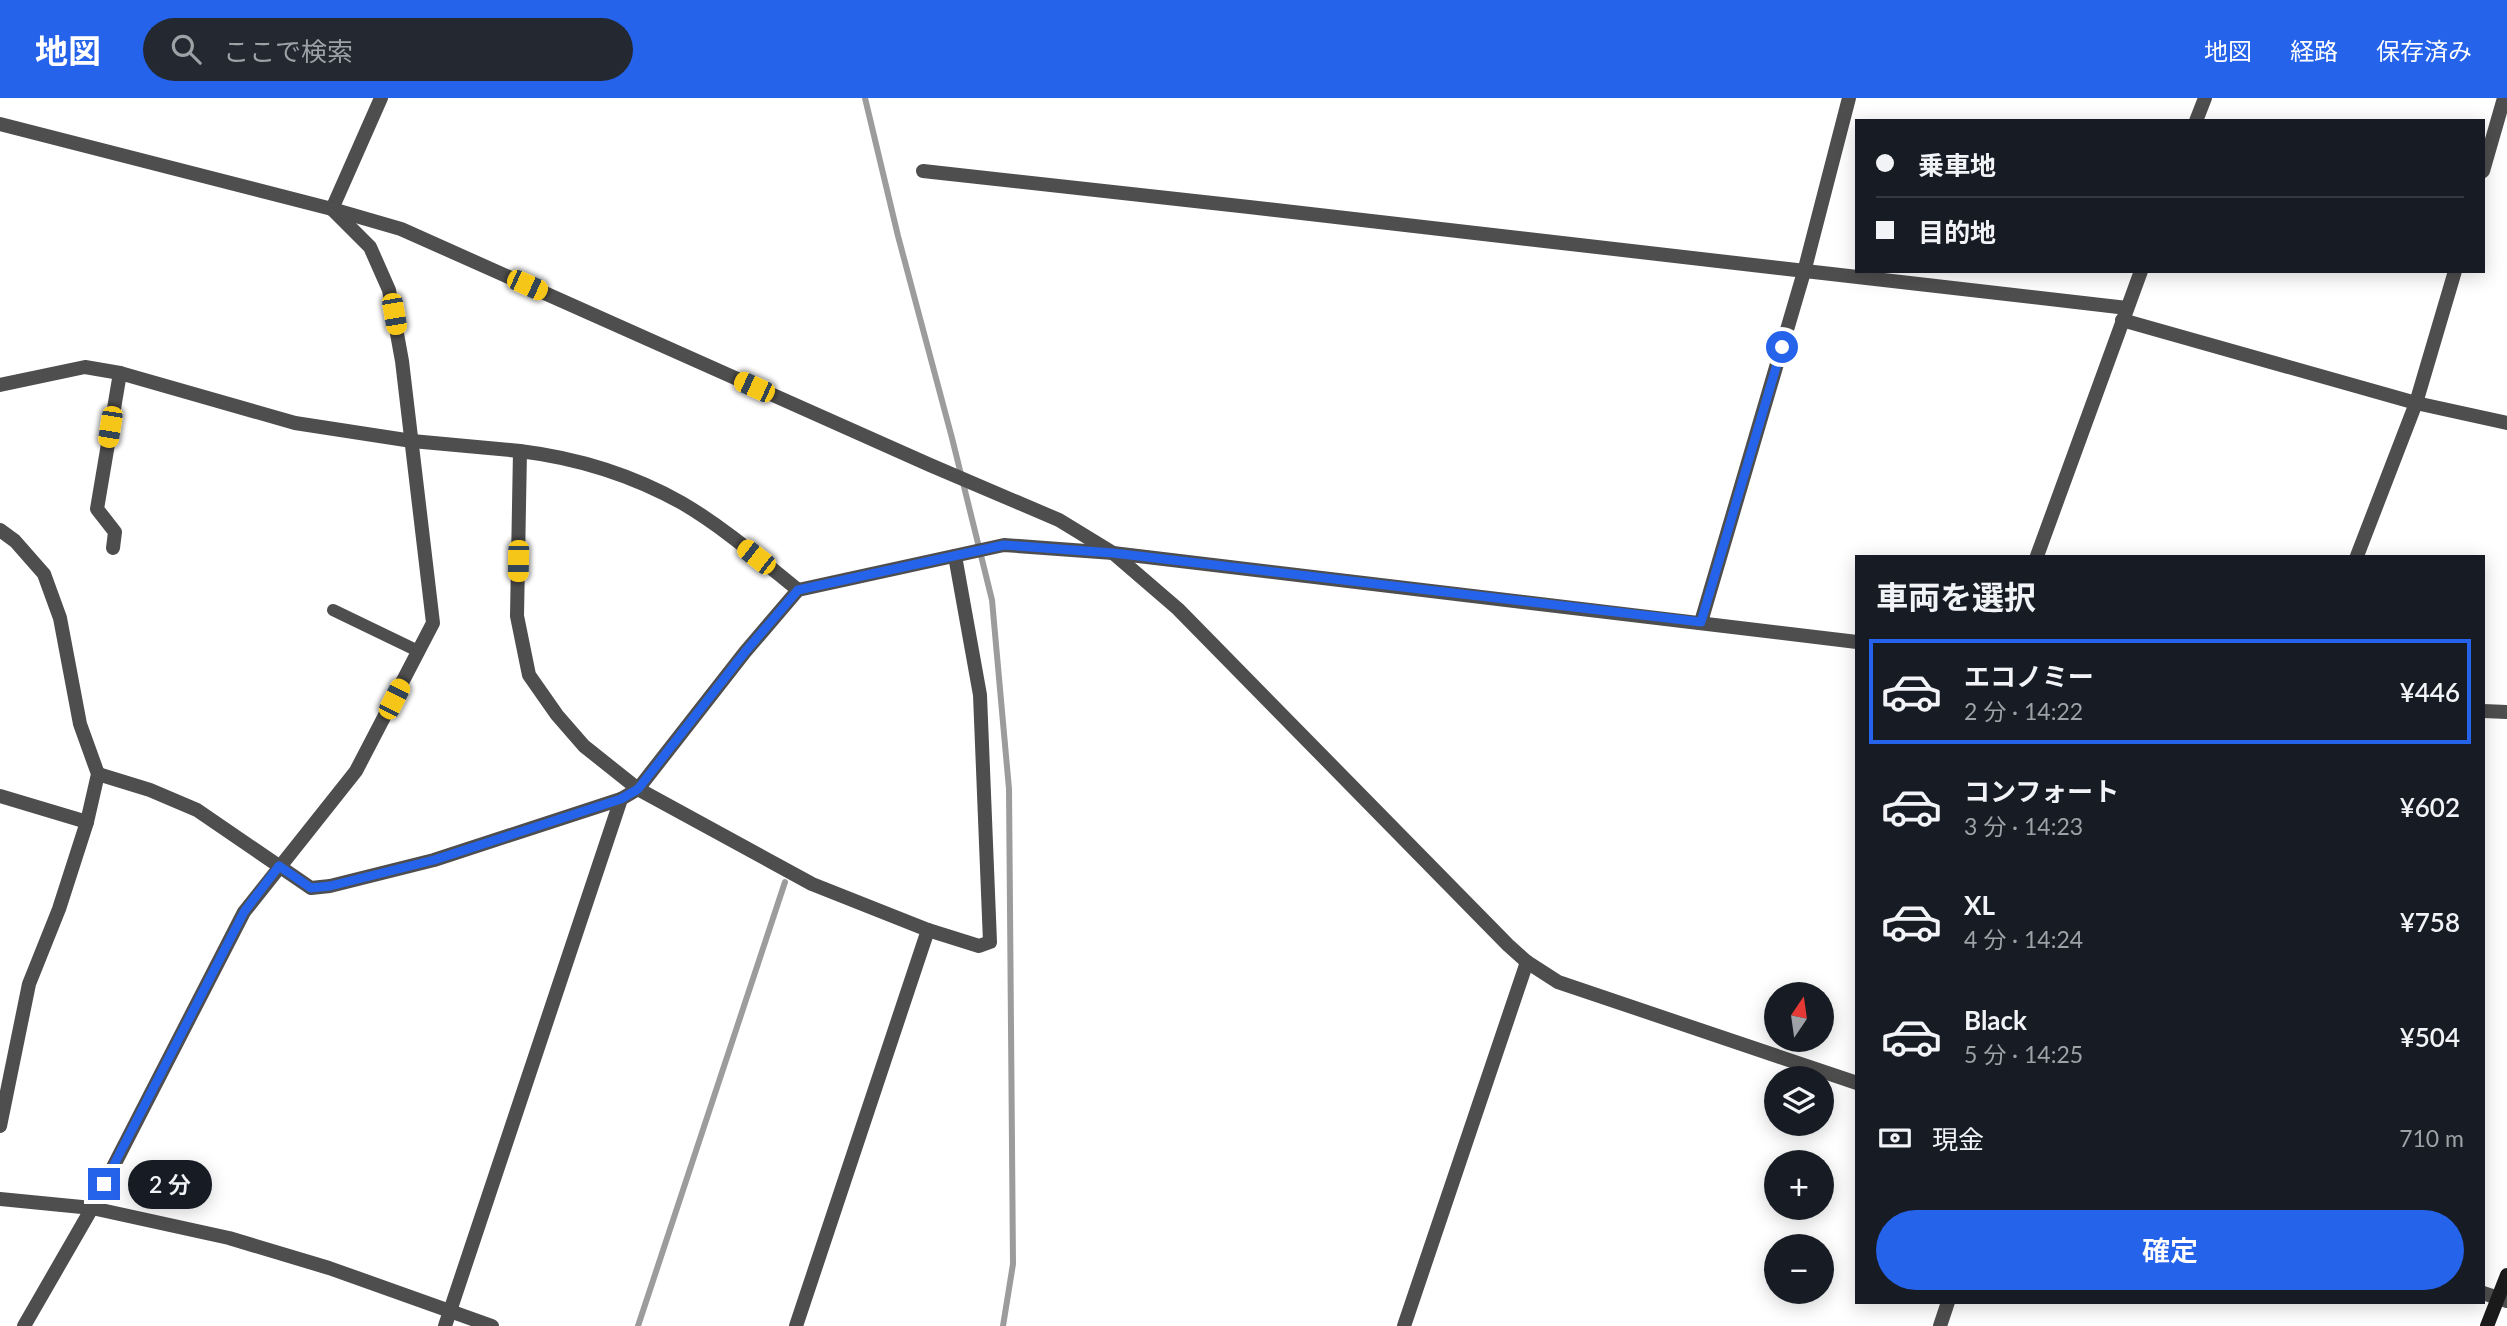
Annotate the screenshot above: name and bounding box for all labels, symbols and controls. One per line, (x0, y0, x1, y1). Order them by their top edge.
search box (143, 18, 633, 81)
text: 地図 (35, 30, 101, 70)
icon: search (167, 30, 205, 68)
text: ここで検索 (223, 35, 353, 67)
text: 地図 (2204, 36, 2252, 65)
text: 経路 (2290, 36, 2338, 65)
text: 保存済み (2376, 36, 2472, 65)
text: 乗車地 (1918, 149, 1996, 181)
text: 目的地 (1918, 216, 1996, 248)
car (504, 267, 551, 303)
car (381, 291, 408, 337)
route start (1766, 331, 1798, 363)
car (731, 369, 778, 405)
car (97, 405, 124, 449)
car (733, 536, 780, 578)
car (508, 540, 529, 582)
text: 車両を選択 (1876, 577, 2036, 616)
icon: car (1880, 660, 1943, 723)
text: エコノミー (1964, 660, 2094, 692)
car (376, 676, 413, 722)
text: ¥446 (2400, 676, 2460, 708)
text: 2 分 · 14:22 (1964, 697, 2083, 725)
icon: car (1880, 775, 1943, 838)
text: コンフォート (1964, 775, 2119, 807)
text: ¥602 (2400, 791, 2460, 823)
text: 3 分 · 14:23 (1964, 812, 2083, 840)
text: XL (1964, 889, 1995, 921)
icon: car (1880, 890, 1943, 953)
text: ¥758 (2400, 906, 2460, 938)
text: 4 分 · 14:24 (1964, 925, 2083, 953)
north arrow (1764, 982, 1834, 1052)
map controls (1764, 982, 1834, 1304)
text: Black (1964, 1004, 2027, 1036)
icon: car (1880, 1005, 1943, 1068)
text: ¥504 (2400, 1021, 2460, 1053)
text: 5 分 · 14:25 (1964, 1040, 2083, 1068)
button: layers (1764, 1066, 1834, 1136)
icon: cash (1876, 1119, 1914, 1157)
text: 現金 (1932, 1123, 1984, 1155)
text: 710 m (2399, 1124, 2464, 1152)
button: + (1764, 1150, 1834, 1220)
callout: 2 分 (128, 1160, 212, 1208)
route end (88, 1168, 120, 1200)
text: 2 分 (149, 1170, 191, 1198)
button: 確定 (1876, 1210, 2464, 1290)
button: − (1764, 1234, 1834, 1304)

